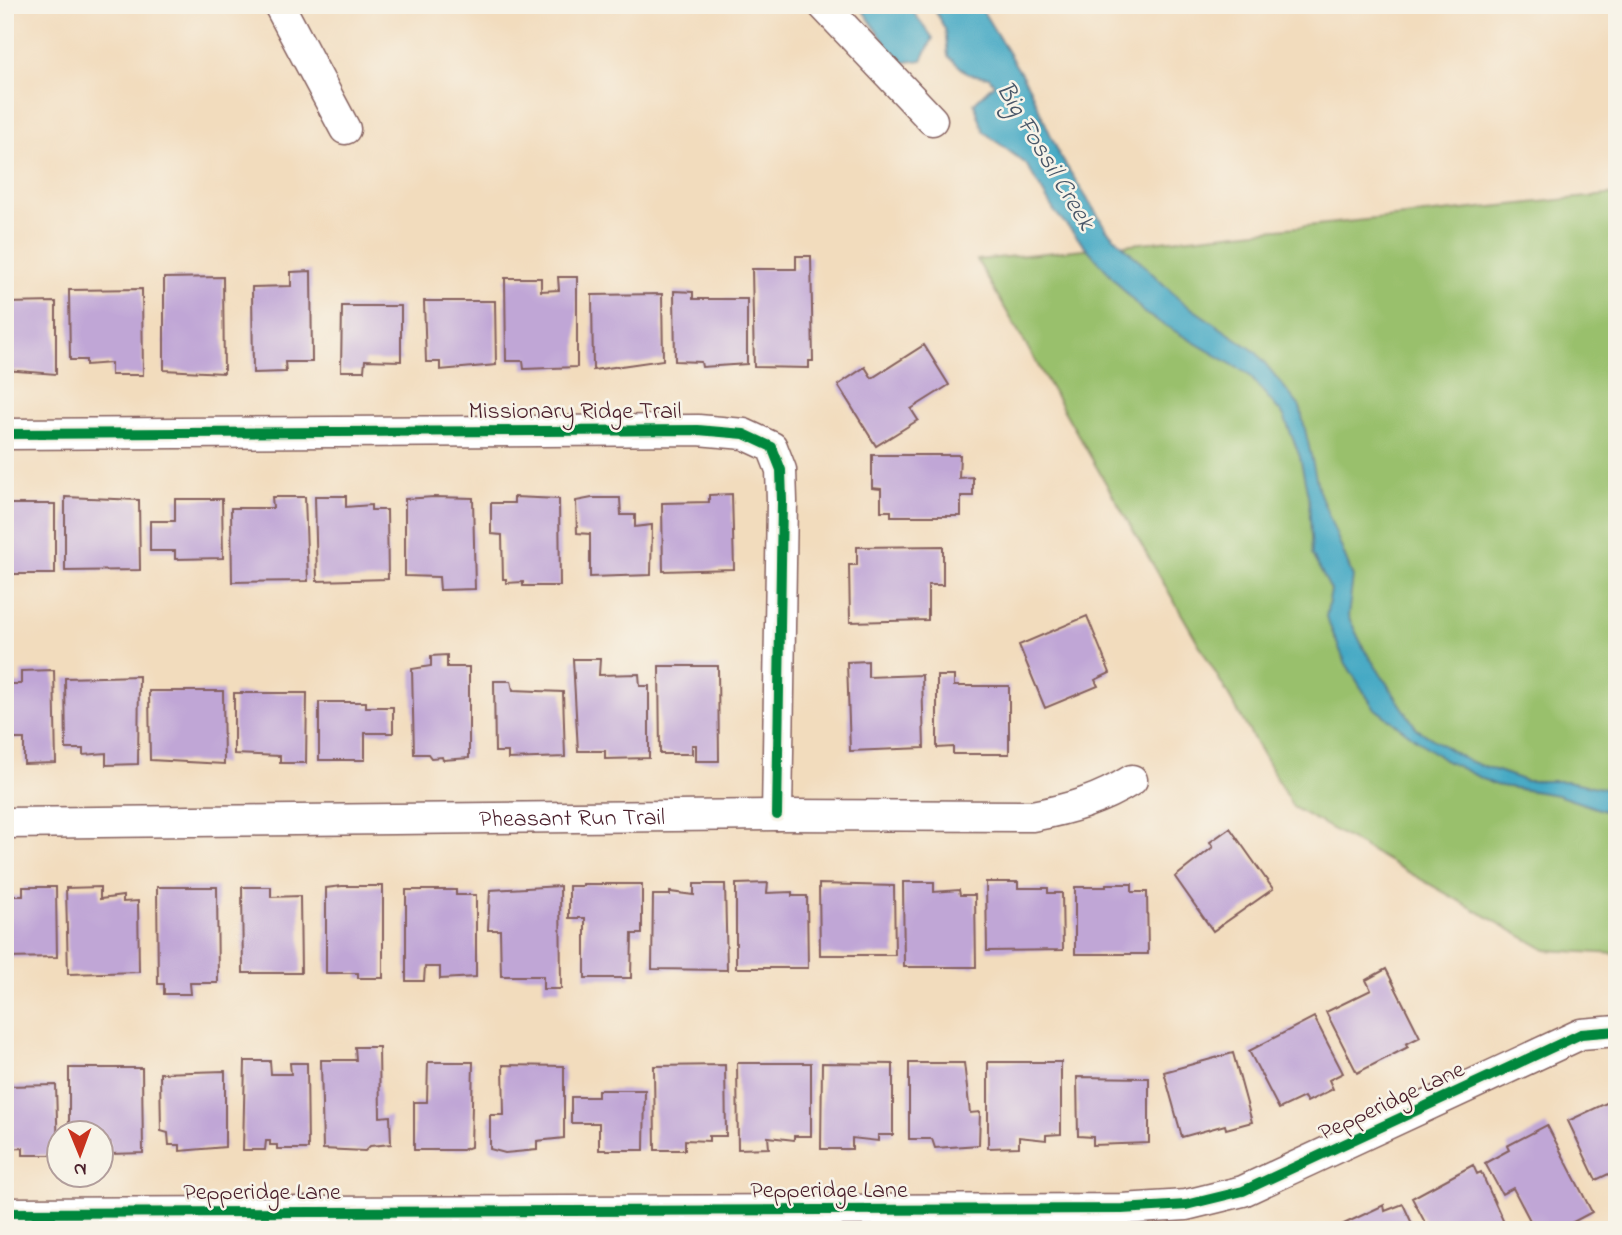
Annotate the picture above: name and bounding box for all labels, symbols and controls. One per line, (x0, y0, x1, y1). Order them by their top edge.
water label: Big Fossil Creek (985, 75, 1105, 239)
street label: Missionary Ridge Trail (469, 395, 681, 431)
street label: Pheasant Run Trail (479, 801, 665, 838)
street label: Pepperidge Lane (1313, 1053, 1471, 1151)
north arrow (46, 1120, 116, 1190)
text: N (73, 1155, 87, 1182)
street label: Pepperidge Lane (750, 1174, 908, 1209)
street label: Pepperidge Lane (183, 1176, 341, 1211)

